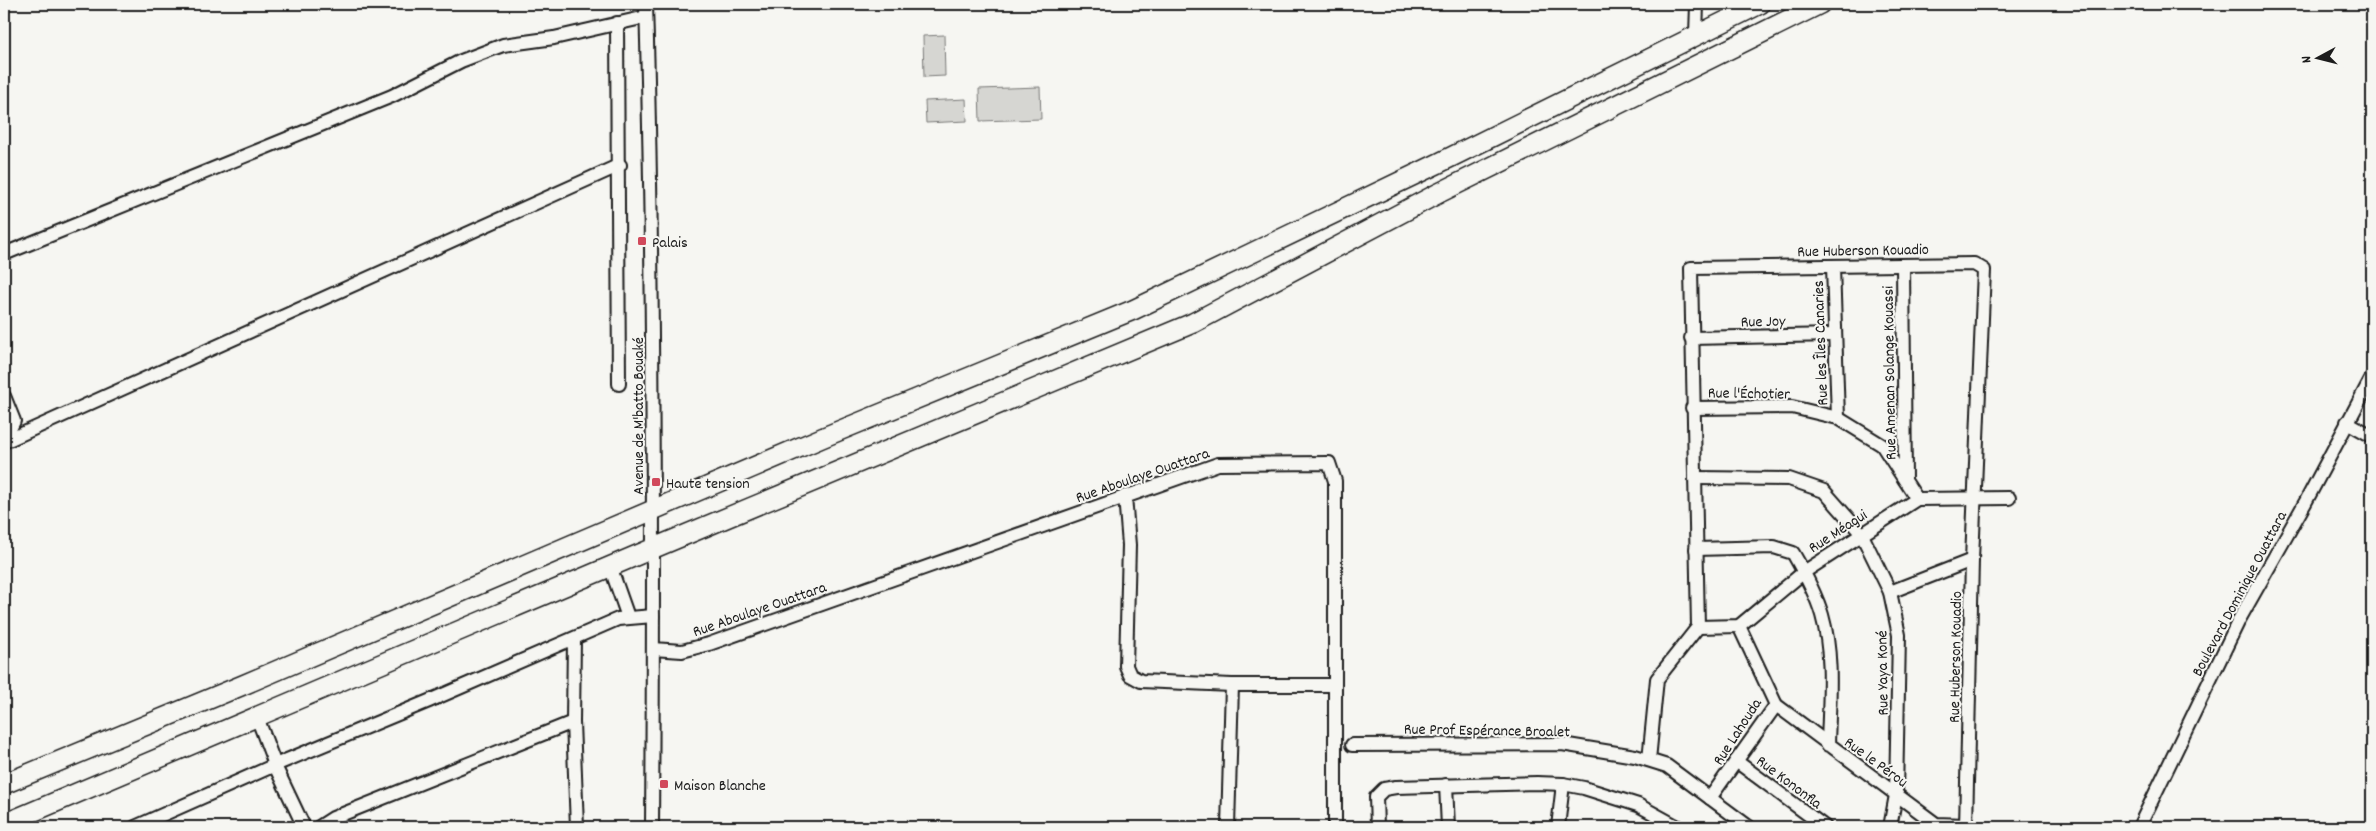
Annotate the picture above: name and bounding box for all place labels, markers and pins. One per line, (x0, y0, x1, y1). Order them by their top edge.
place label: Palais (652, 232, 688, 255)
marker: Palais (636, 235, 648, 247)
place label: Haute tension (666, 473, 750, 496)
marker: Haute tension (650, 476, 662, 488)
place label: Maison Blanche (674, 775, 766, 798)
marker: Maison Blanche (658, 778, 670, 790)

